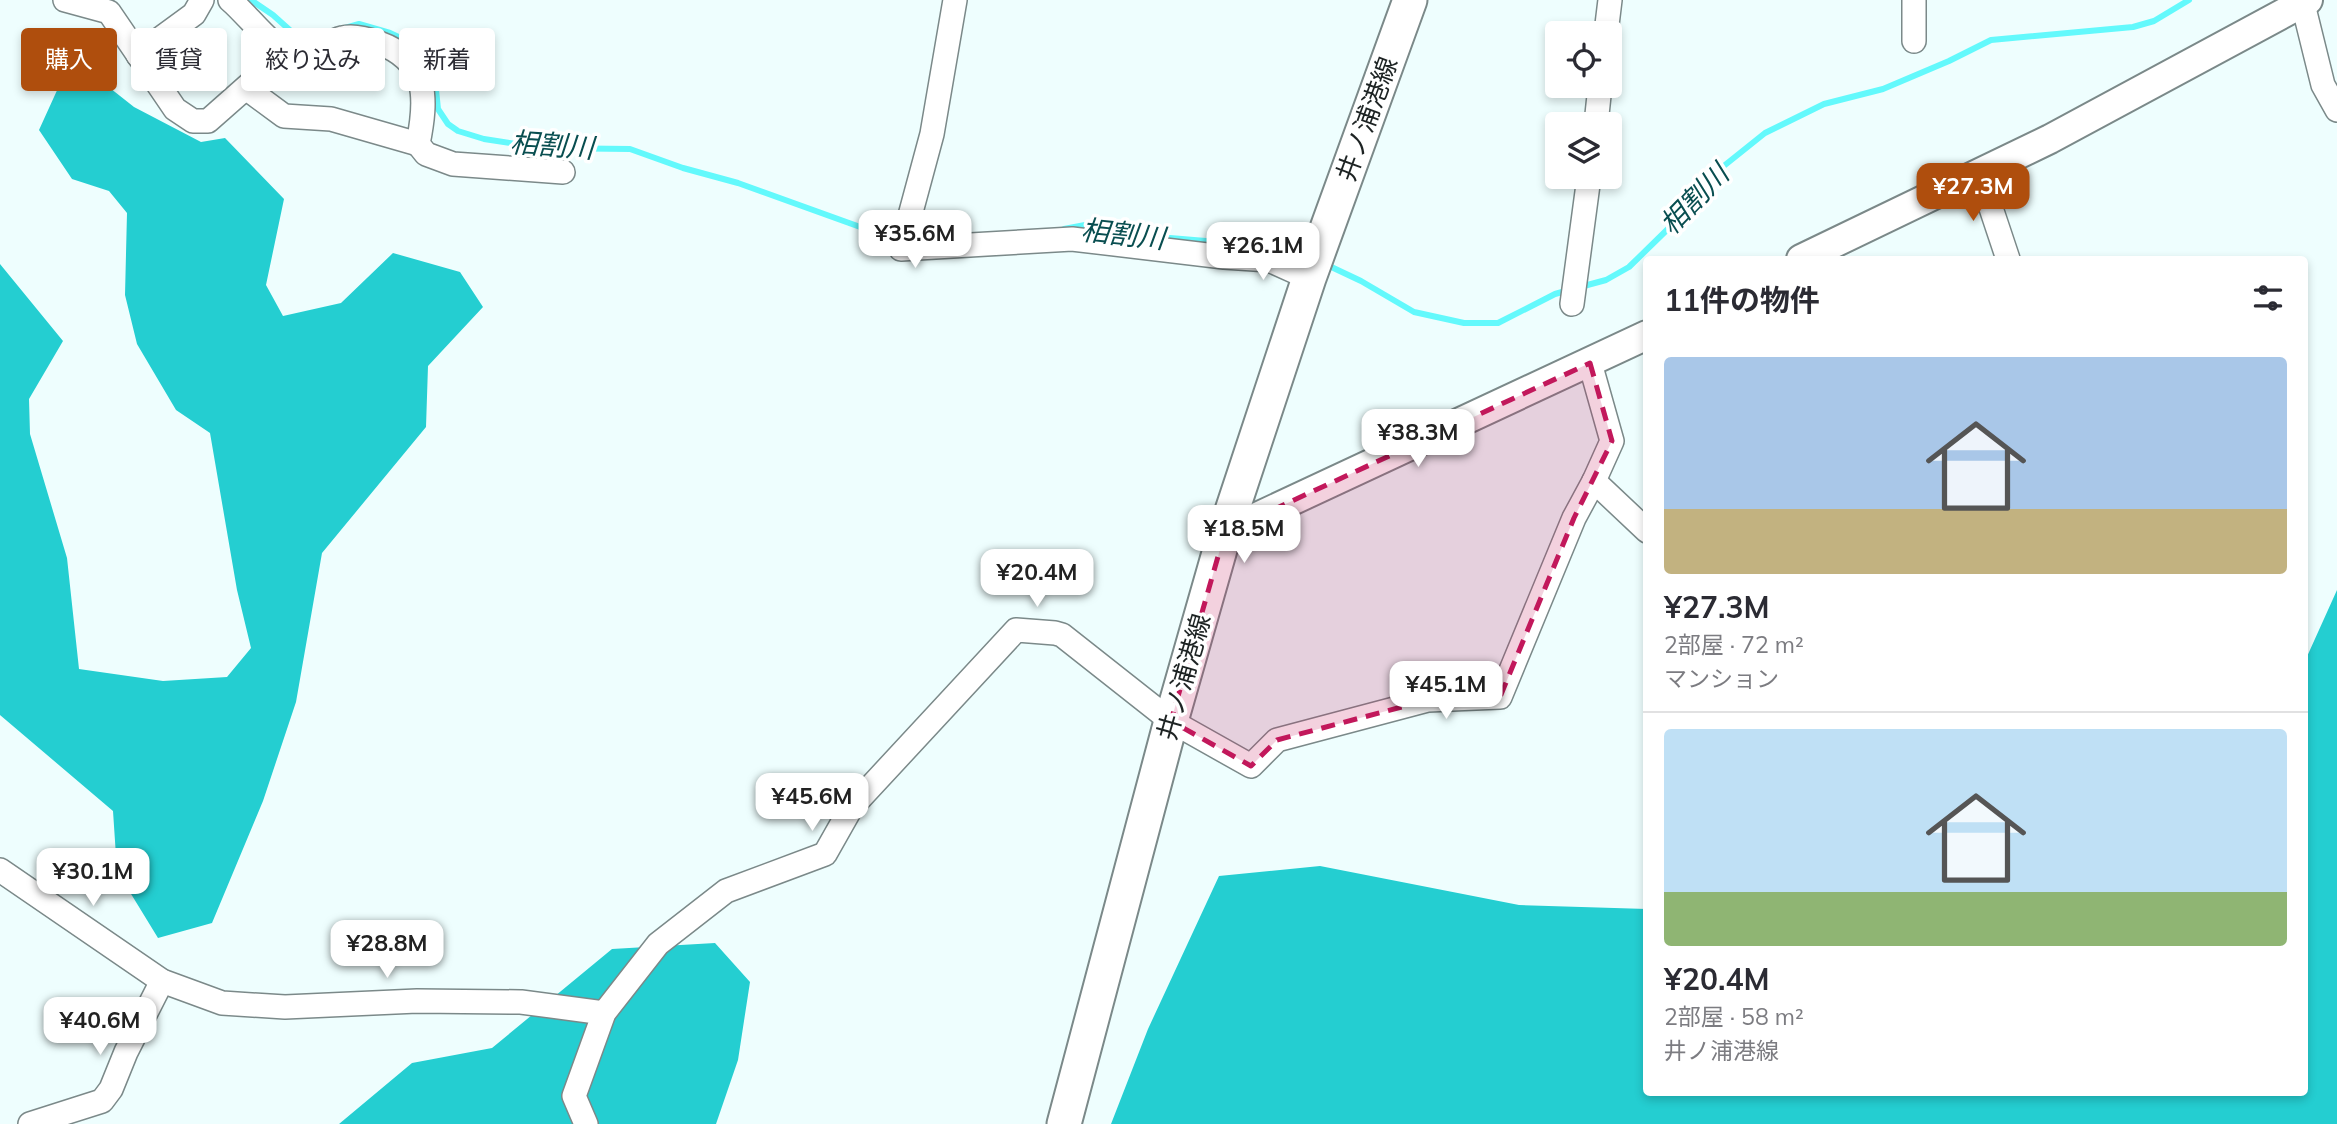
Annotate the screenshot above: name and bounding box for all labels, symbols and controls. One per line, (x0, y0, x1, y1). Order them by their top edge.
map controls (1545, 21, 1622, 189)
button: locate (1545, 21, 1622, 98)
chip: 購入 (21, 28, 117, 91)
chip: 賃貸 (131, 28, 227, 91)
chip: 絞り込み (241, 28, 385, 91)
chip: 新着 (399, 28, 495, 91)
street label: 井ノ浦港線 (1329, 52, 1404, 186)
button: layers (1545, 112, 1622, 189)
water label: 相割川 (509, 124, 598, 165)
water label: 相割川 (1652, 154, 1737, 241)
pin: ¥27.3M (1916, 164, 2030, 223)
text: ¥27.3M (1933, 171, 2013, 200)
pin: ¥35.6M (858, 210, 972, 270)
water label: 相割川 (1079, 212, 1170, 256)
text: ¥35.6M (875, 218, 955, 247)
pin: ¥26.1M (1206, 222, 1320, 282)
text: ¥26.1M (1223, 230, 1303, 259)
icon: filters (2249, 279, 2287, 317)
text: 11件の物件 (1664, 281, 1820, 319)
icon: home (1913, 403, 2039, 529)
pin: ¥38.3M (1361, 410, 1475, 469)
text: ¥38.3M (1378, 417, 1458, 446)
pin: ¥18.5M (1187, 505, 1301, 565)
text: ¥18.5M (1204, 513, 1284, 542)
pin: ¥20.4M (980, 550, 1094, 609)
text: ¥20.4M (997, 557, 1077, 586)
text: ¥27.3M (1664, 588, 1770, 626)
street label: 井ノ浦港線 (1150, 610, 1217, 744)
text: 2部屋 · 72 m² (1664, 630, 1804, 659)
pin: ¥45.1M (1389, 662, 1503, 721)
text: マンション (1664, 664, 1779, 693)
text: ¥45.1M (1406, 669, 1486, 698)
pin: ¥45.6M (755, 774, 869, 833)
icon: home (1913, 775, 2039, 901)
text: ¥45.6M (772, 781, 852, 810)
pin: ¥30.1M (36, 848, 150, 908)
text: ¥30.1M (53, 856, 133, 885)
pin: ¥28.8M (330, 920, 444, 980)
text: ¥28.8M (347, 928, 427, 957)
text: ¥20.4M (1664, 960, 1770, 998)
pin: ¥40.6M (43, 998, 157, 1057)
text: 2部屋 · 58 m² (1664, 1002, 1804, 1031)
text: ¥40.6M (60, 1005, 140, 1034)
text: 井ノ浦港線 (1664, 1036, 1779, 1065)

